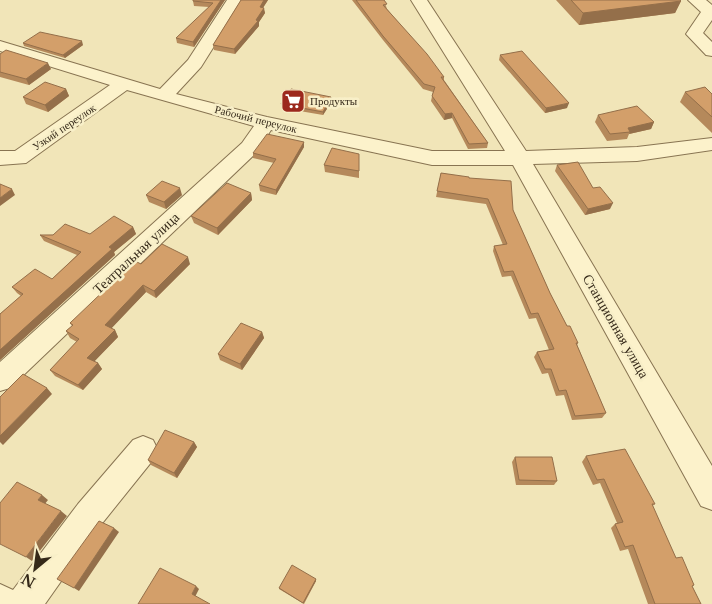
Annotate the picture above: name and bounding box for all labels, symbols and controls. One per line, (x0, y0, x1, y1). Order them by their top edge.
supermarket icon: Продукты (280, 88, 306, 114)
place label: Продукты (310, 94, 358, 108)
street label: Узкий переулок (30, 100, 99, 153)
street label: Рабочий переулок (213, 102, 299, 136)
street label: Театральная улица (89, 208, 184, 298)
street label: Станционная улица (579, 271, 654, 382)
north arrow (10, 544, 60, 594)
text: N (19, 569, 39, 591)

